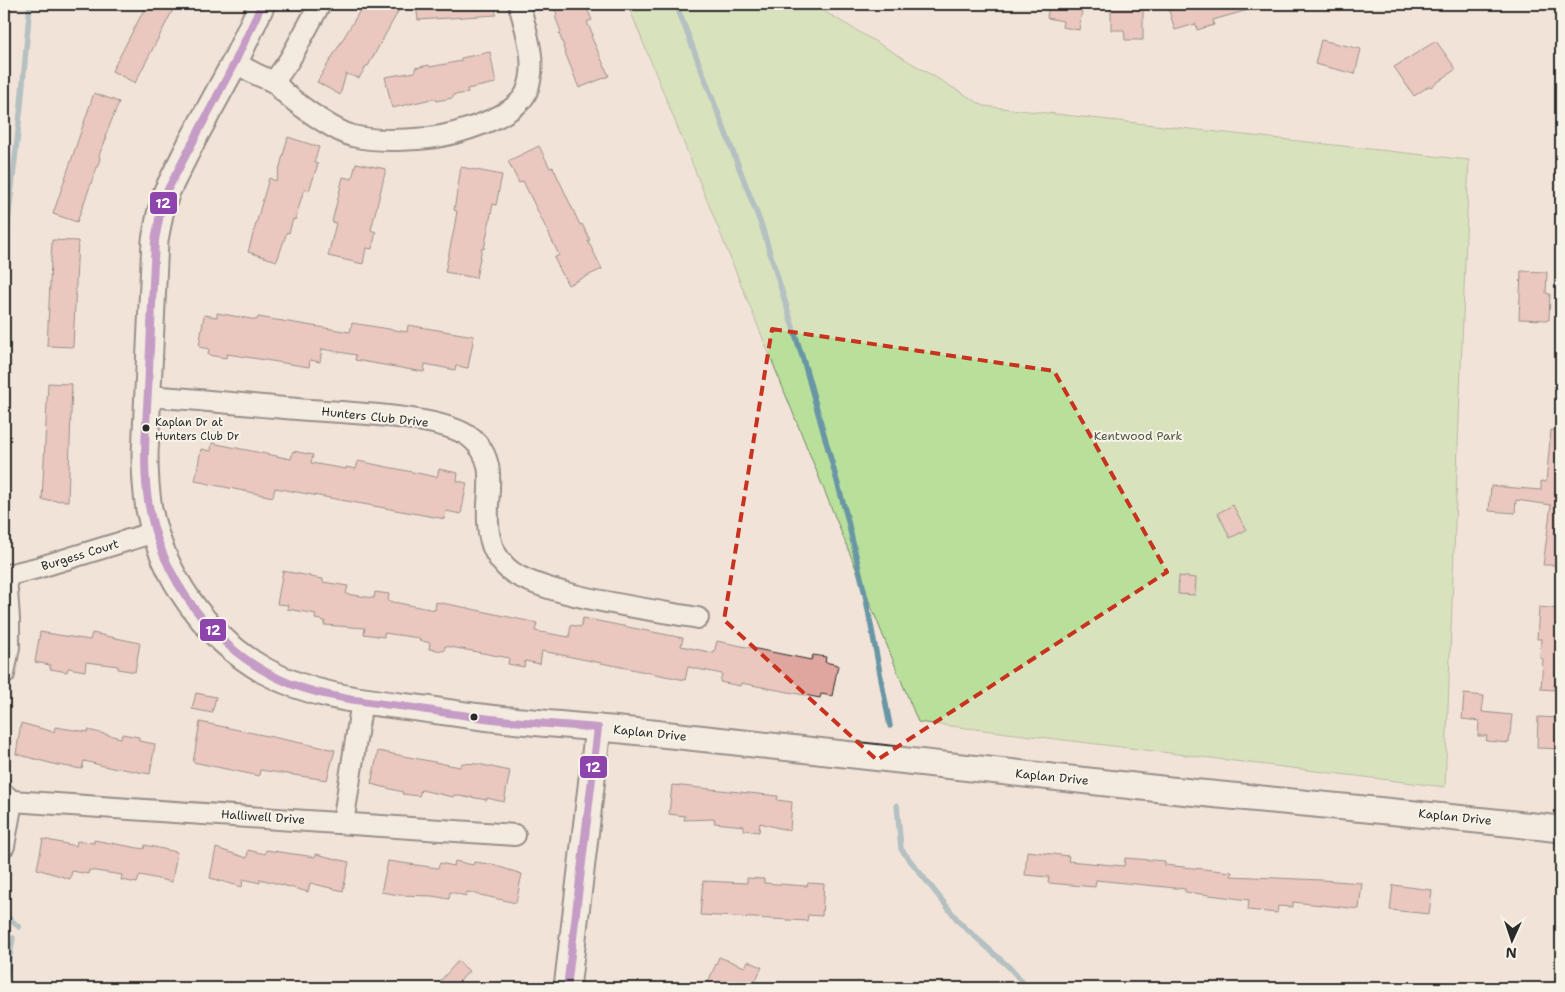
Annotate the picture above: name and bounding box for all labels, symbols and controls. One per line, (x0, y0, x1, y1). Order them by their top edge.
line badge: 12 (149, 191, 178, 215)
text: 12 (155, 194, 171, 212)
street label: Hunters Club Drive (321, 403, 430, 431)
place label: Kaplan Dr at Hunters Club Dr (155, 415, 239, 444)
marker: Kaplan Dr at Hunters Club Dr (141, 423, 151, 433)
park label: Kentwood Park (1094, 428, 1182, 444)
street label: Burgess Court (39, 536, 121, 574)
line badge: 12 (199, 618, 227, 642)
text: 12 (205, 621, 221, 639)
unlabelled marker (469, 712, 479, 722)
street label: Kaplan Drive (613, 721, 688, 745)
line badge: 12 (579, 755, 608, 779)
text: 12 (585, 758, 601, 776)
street label: Kaplan Drive (1015, 765, 1090, 789)
street label: Kaplan Drive (1418, 805, 1493, 829)
street label: Halliwell Drive (220, 806, 306, 828)
north arrow (1488, 914, 1538, 964)
text: N (1505, 944, 1517, 962)

